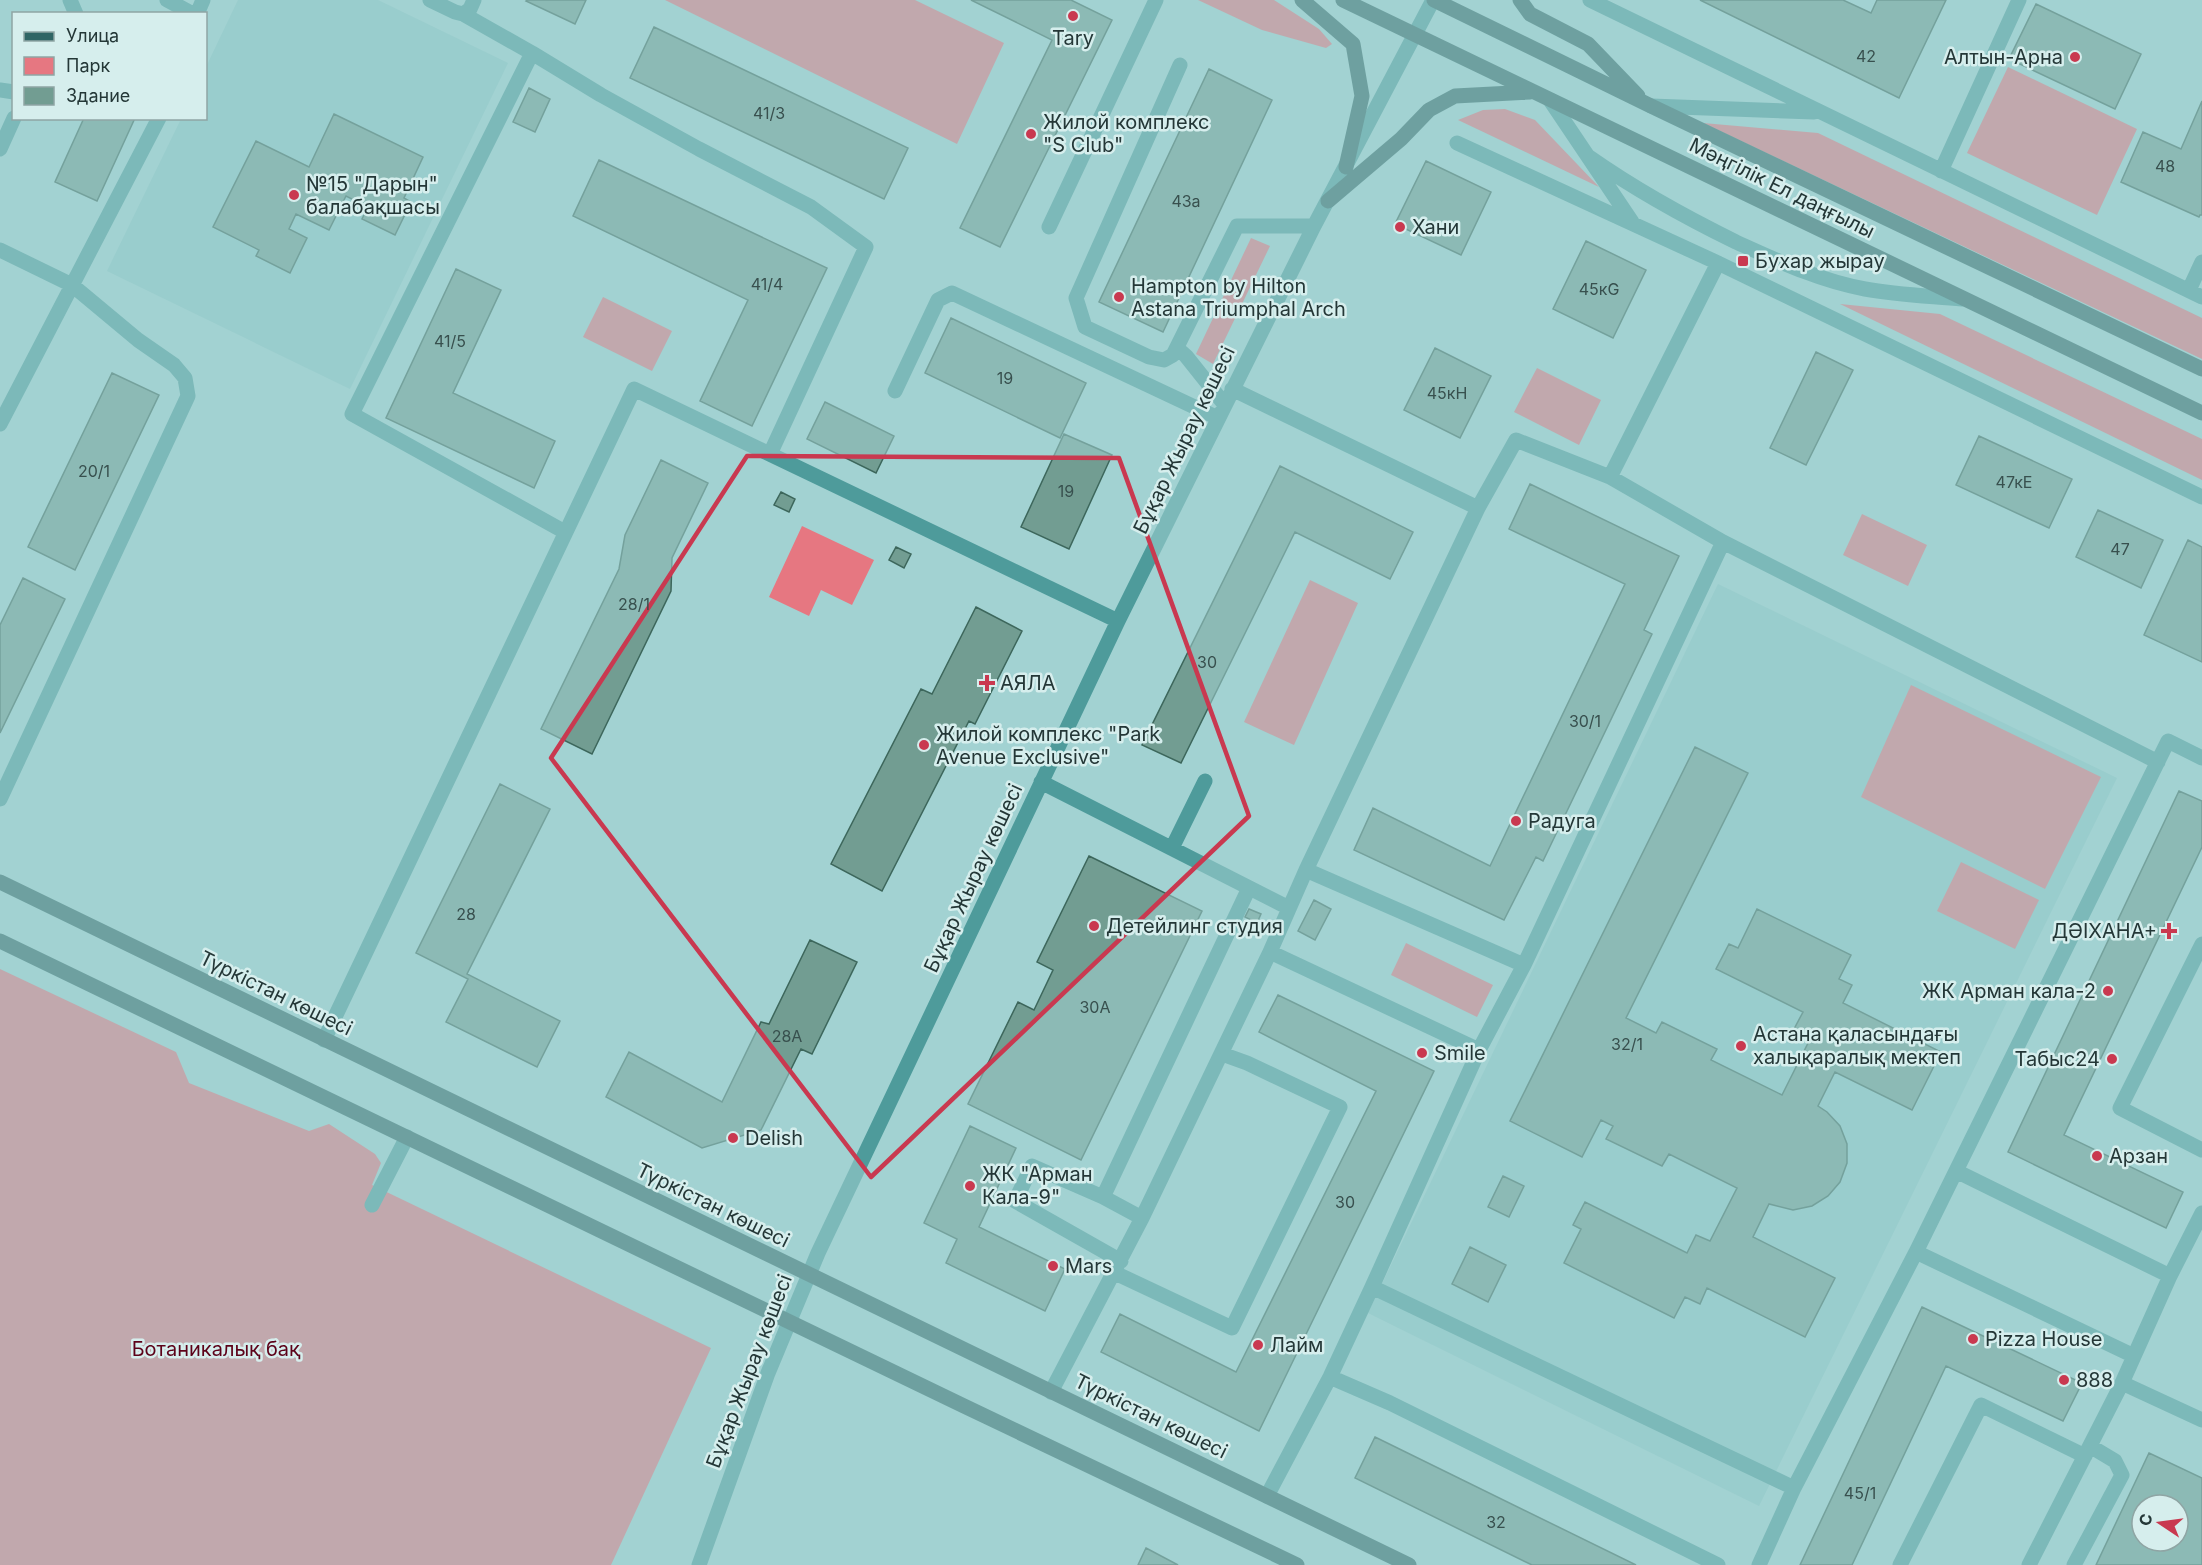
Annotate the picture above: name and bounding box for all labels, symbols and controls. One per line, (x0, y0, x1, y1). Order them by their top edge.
marker: Tary (1066, 9, 1080, 23)
legend (12, 12, 207, 120)
text: Улица (66, 25, 119, 46)
place label: Tary (1052, 26, 1094, 50)
place label: Алтын-Арна (1944, 45, 2063, 69)
house number: 42 (1856, 46, 1876, 66)
marker: Алтын-Арна (2068, 50, 2082, 64)
text: Парк (66, 55, 111, 76)
text: Здание (66, 85, 130, 106)
house number: 41/3 (753, 103, 785, 123)
place label: Жилой комплекс "S Club" (1043, 110, 1210, 157)
marker: Жилой комплекс "S Club" (1024, 127, 1038, 141)
street label: Мәңгілік Ел даңғылы (1685, 133, 1879, 243)
house number: 48 (2155, 156, 2175, 176)
place label: №15 "Дарын" балабақшасы (306, 172, 440, 219)
marker: №15 "Дарын" балабақшасы (287, 188, 301, 202)
house number: 43а (1171, 191, 1201, 211)
place label: Хани (1412, 215, 1459, 239)
marker: Хани (1393, 220, 1407, 234)
place label: Бухар жырау (1755, 249, 1885, 273)
marker: Бухар жырау (1736, 254, 1750, 268)
house number: 41/4 (751, 274, 783, 294)
place label: Hampton by Hilton Astana Triumphal Arch (1131, 274, 1346, 321)
house number: 45кG (1579, 279, 1619, 299)
marker: Hampton by Hilton Astana Triumphal Arch (1112, 290, 1126, 304)
house number: 41/5 (434, 331, 466, 351)
street label: Бұқар Жырау көшесі (1128, 342, 1240, 538)
house number: 19 (997, 368, 1013, 388)
house number: 45кH (1427, 383, 1467, 403)
house number: 20/1 (78, 461, 110, 481)
house number: 47кЕ (1996, 472, 2032, 492)
house number: 19 (1058, 481, 1074, 501)
house number: 47 (2110, 539, 2130, 559)
house number: 28/1 (618, 594, 650, 614)
house number: 30 (1197, 652, 1217, 672)
place label: АЯЛА (1000, 671, 1056, 695)
marker: АЯЛА (978, 674, 996, 692)
house number: 30/1 (1569, 711, 1601, 731)
place label: Жилой комплекс "Park Avenue Exclusive" (936, 722, 1160, 769)
marker: Жилой комплекс "Park Avenue Exclusive" (917, 738, 931, 752)
street label: Бұқар Жырау көшесі (919, 780, 1027, 976)
place label: Радуга (1528, 809, 1596, 833)
marker: Радуга (1509, 814, 1523, 828)
house number: 28 (456, 904, 476, 924)
place label: Детейлинг студия (1106, 914, 1283, 938)
marker: Детейлинг студия (1087, 919, 1101, 933)
place label: ДӘІХАНА+ (2052, 919, 2157, 943)
marker: ДӘІХАНА+ (2162, 924, 2176, 938)
street label: Түркістан көшесі (196, 946, 356, 1040)
place label: ЖК Арман кала-2 (1922, 979, 2096, 1003)
marker: ЖК Арман кала-2 (2101, 984, 2115, 998)
house number: 30А (1079, 997, 1111, 1017)
place label: Астана қаласындағы халықаралық мектеп (1753, 1022, 1961, 1069)
house number: 28А (772, 1026, 802, 1046)
house number: 32/1 (1611, 1034, 1643, 1054)
marker: Астана қаласындағы халықаралық мектеп (1734, 1039, 1748, 1053)
place label: Smile (1434, 1041, 1486, 1065)
marker: Smile (1415, 1046, 1429, 1060)
place label: Табыс24 (2015, 1047, 2100, 1071)
marker: Табыс24 (2105, 1052, 2119, 1066)
place label: Delish (745, 1126, 803, 1150)
marker: Delish (726, 1131, 740, 1145)
place label: Арзан (2109, 1144, 2168, 1168)
marker: Арзан (2090, 1149, 2104, 1163)
street label: Түркістан көшесі (633, 1158, 793, 1252)
place label: ЖК "Арман Кала-9" (982, 1162, 1093, 1209)
marker: ЖК "Арман Кала-9" (963, 1179, 977, 1193)
house number: 30 (1335, 1192, 1355, 1212)
place label: Mars (1065, 1254, 1112, 1278)
marker: Mars (1046, 1259, 1060, 1273)
street label: Бұқар Жырау көшесі (701, 1271, 797, 1471)
place label: Pizza House (1985, 1327, 2102, 1351)
marker: Pizza House (1966, 1332, 1980, 1346)
place label: Лайм (1270, 1333, 1323, 1357)
park label: Ботаникалық бақ (132, 1337, 301, 1361)
marker: Лайм (1251, 1338, 1265, 1352)
place label: 888 (2076, 1368, 2113, 1392)
street label: Түркістан көшесі (1071, 1369, 1231, 1463)
marker: 888 (2057, 1373, 2071, 1387)
house number: 45/1 (1844, 1483, 1876, 1503)
north arrow (2130, 1493, 2190, 1553)
text: С (2134, 1511, 2156, 1528)
house number: 32 (1486, 1512, 1506, 1532)

